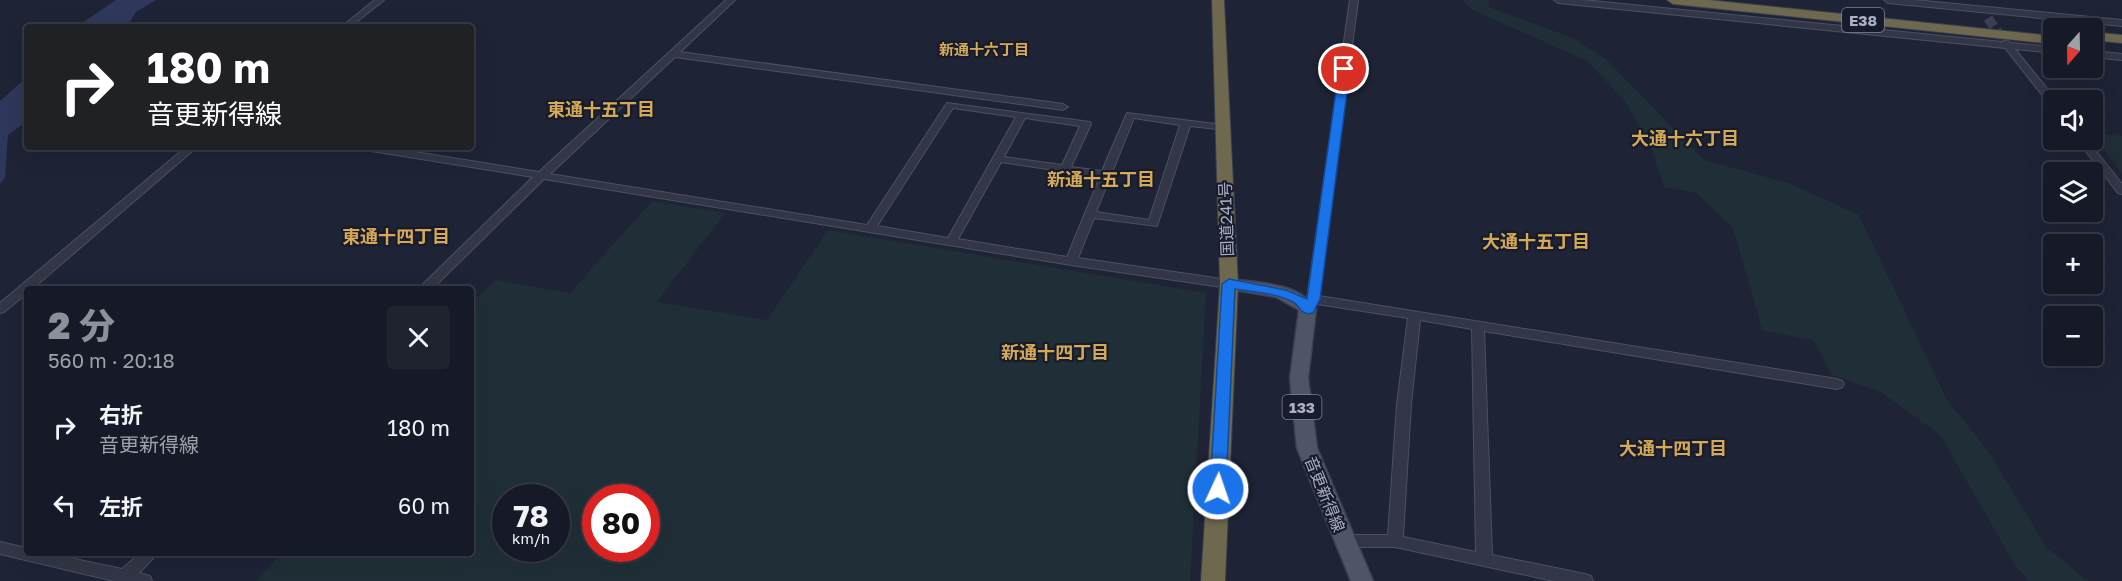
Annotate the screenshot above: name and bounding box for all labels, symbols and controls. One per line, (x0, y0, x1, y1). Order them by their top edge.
road number: E38 (1842, 8, 1884, 32)
north arrow (2043, 18, 2103, 78)
map controls (2043, 18, 2103, 366)
district label: 新通十六丁目 (939, 40, 1029, 58)
text: 180 m (147, 42, 270, 92)
pin (1318, 43, 1369, 94)
icon: right (48, 48, 126, 126)
icon: arrive (1327, 52, 1360, 85)
button: sound (2043, 90, 2103, 150)
text: 音更新得線 (147, 98, 282, 130)
district label: 東通十五丁目 (547, 98, 655, 120)
district label: 大通十六丁目 (1631, 127, 1739, 149)
button: layers (2043, 162, 2103, 222)
district label: 新通十五丁目 (1047, 168, 1155, 190)
street label: 国道241号 (1215, 181, 1237, 257)
district label: 東通十四丁目 (342, 225, 450, 247)
district label: 大通十五丁目 (1482, 230, 1590, 252)
button: + (2043, 234, 2103, 294)
text: 2 分 (48, 304, 115, 347)
button: close (387, 306, 450, 369)
button: − (2043, 306, 2103, 366)
district label: 新通十四丁目 (1001, 341, 1109, 363)
text: 560 m · 20:18 (48, 348, 175, 372)
road number: 133 (1282, 395, 1322, 419)
text: 右折 (99, 401, 143, 428)
icon: right (48, 411, 81, 444)
text: 180 m (387, 414, 450, 441)
text: 音更新得線 (99, 432, 199, 456)
district label: 大通十四丁目 (1619, 437, 1727, 459)
street label: 音更新得線 (1301, 453, 1349, 535)
position arrow (1186, 457, 1250, 521)
speed limit sign: 80 (582, 484, 660, 562)
icon: left (48, 489, 81, 522)
text: 60 m (398, 492, 450, 519)
text: 左折 (99, 493, 143, 520)
text: 78 (513, 498, 549, 534)
text: km/h (512, 529, 550, 547)

